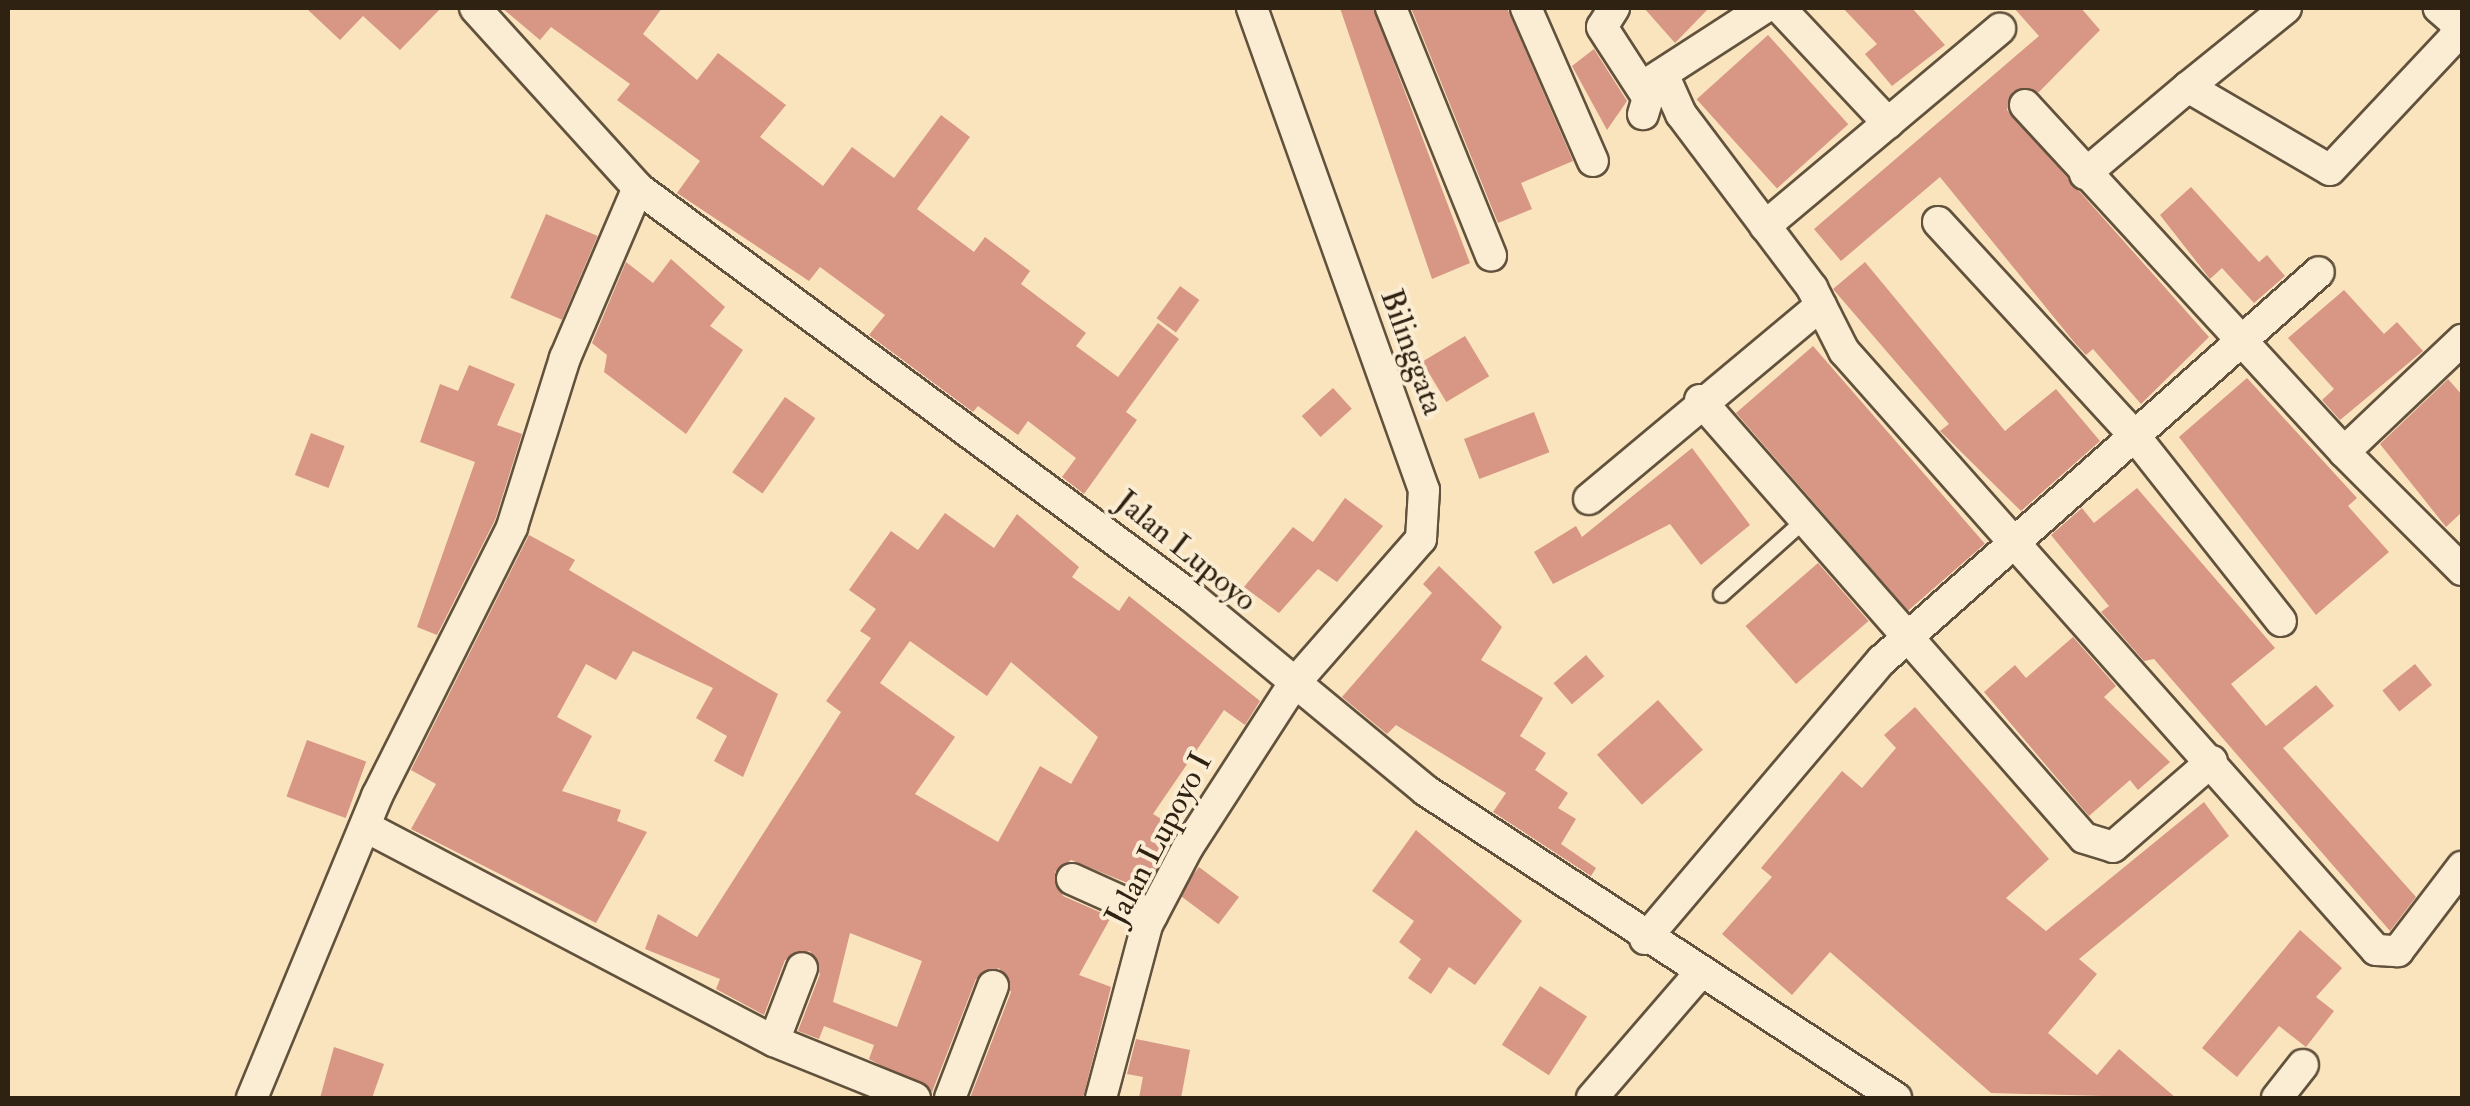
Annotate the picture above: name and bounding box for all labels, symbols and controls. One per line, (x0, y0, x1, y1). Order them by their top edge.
street label: Bilinggata (1372, 284, 1452, 420)
street label: Jalan Lupoyo (1108, 482, 1264, 620)
street label: Jalan Lupoyo I (1097, 746, 1221, 932)

